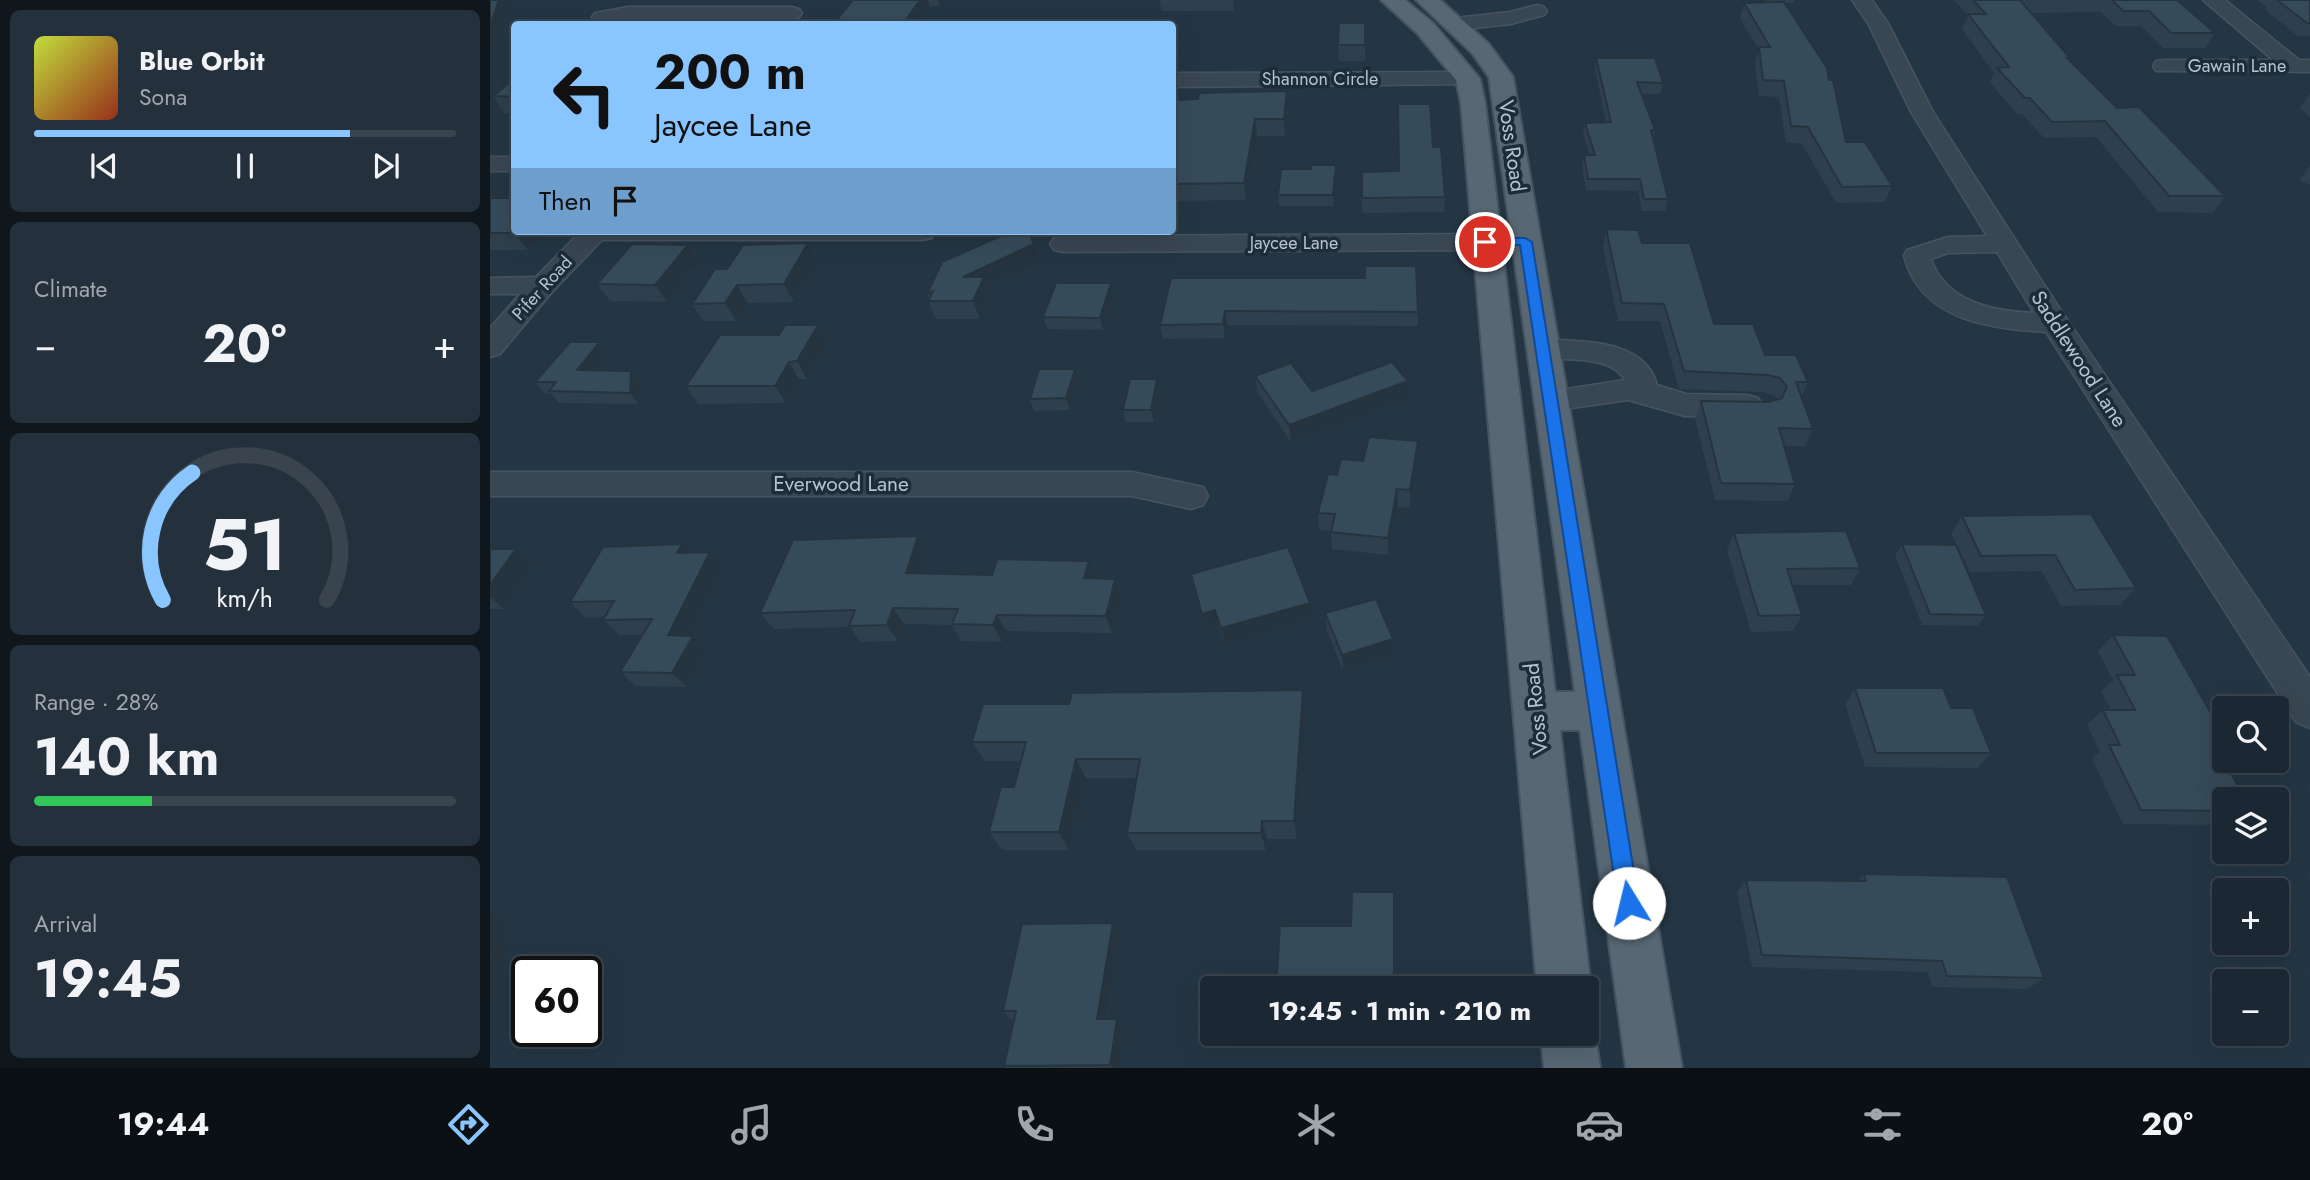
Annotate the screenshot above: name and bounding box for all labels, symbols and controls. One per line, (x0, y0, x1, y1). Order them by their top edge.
text: 200 m (654, 37, 806, 107)
text: Blue Orbit (139, 42, 264, 80)
icon: left (539, 49, 630, 140)
street label: Gawain Lane (2188, 53, 2286, 79)
street label: Shannon Circle (1262, 66, 1378, 92)
text: Sona (139, 80, 187, 114)
street label: Voss Road (1491, 98, 1533, 194)
text: Jaycee Lane (654, 102, 811, 148)
icon: previous (85, 147, 123, 185)
icon: pause (226, 147, 264, 185)
icon: next (367, 147, 405, 185)
text: Then (539, 182, 592, 220)
icon: arrive (606, 182, 644, 220)
pin (1455, 212, 1515, 272)
icon: arrive (1466, 223, 1504, 261)
street label: Jaycee Lane (1248, 230, 1338, 256)
street label: Pifer Road (506, 250, 578, 326)
text: Climate (34, 272, 107, 306)
street label: Saddlewood Lane (2024, 285, 2135, 433)
text: 20° (203, 306, 287, 382)
text: − (34, 317, 56, 372)
text: + (433, 317, 456, 372)
street label: Everwood Lane (773, 469, 909, 499)
text: 51 (203, 492, 287, 597)
text: km/h (217, 580, 273, 616)
street label: Voss Road (1516, 662, 1556, 756)
text: Range · 28% (34, 685, 159, 719)
map controls (2212, 696, 2289, 1046)
button: search (2212, 696, 2289, 773)
text: 140 km (34, 719, 219, 795)
button: layers (2212, 787, 2289, 864)
position arrow (1592, 866, 1666, 940)
button: + (2212, 878, 2289, 955)
text: Arrival (34, 907, 97, 941)
text: 19:45 (34, 941, 182, 1017)
speed limit sign: 60 (511, 956, 602, 1047)
button: − (2212, 969, 2289, 1046)
text: 19:45 · 1 min · 210 m (1268, 992, 1531, 1030)
icon: directions (444, 1100, 493, 1149)
icon: music (727, 1100, 776, 1149)
icon: phone (1010, 1100, 1059, 1149)
icon: climate (1292, 1100, 1341, 1149)
icon: car (1575, 1100, 1624, 1149)
icon: filters (1858, 1100, 1907, 1149)
text: 19:44 (117, 1101, 210, 1147)
text: 20° (2141, 1101, 2193, 1147)

